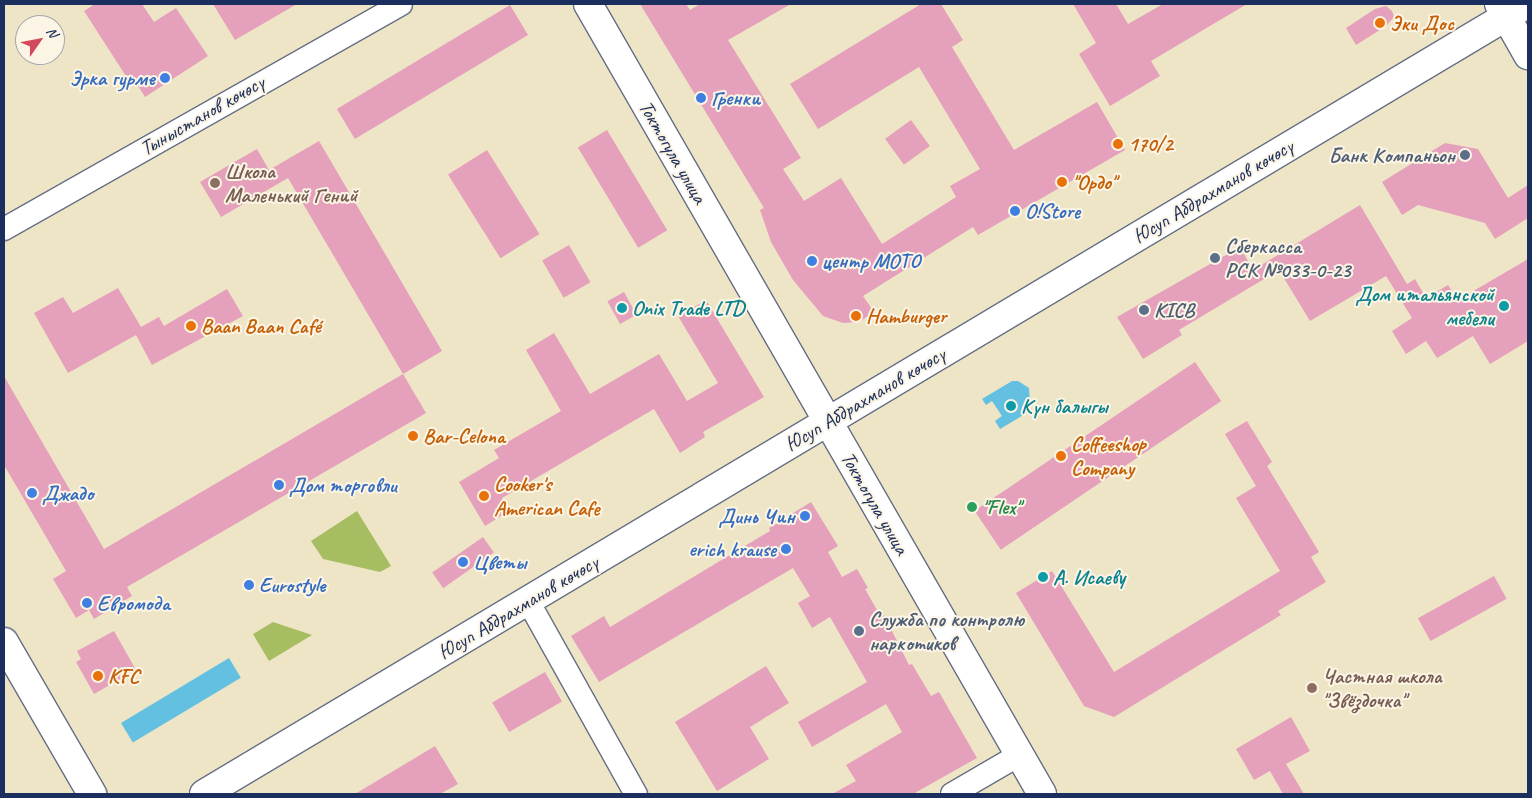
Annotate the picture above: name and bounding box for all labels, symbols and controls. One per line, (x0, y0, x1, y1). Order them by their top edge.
place label: Эки Дос (1390, 10, 1453, 36)
north arrow (15, 15, 65, 65)
marker: Эки Дос (1374, 17, 1386, 29)
text: N (43, 24, 62, 40)
place label: Эрка гурме (72, 65, 155, 91)
street label: Тыныстанов көчөсү (135, 69, 269, 161)
marker: Эрка гурме (159, 72, 171, 84)
place label: Гренки (711, 85, 760, 111)
marker: Гренки (695, 92, 707, 104)
street label: Токтогула улица (633, 95, 713, 209)
place label: 170/2 (1128, 131, 1173, 157)
street label: Юсуп Абдрахманов көчөсү (1128, 133, 1298, 249)
marker: 170/2 (1112, 138, 1124, 150)
place label: Банк Компаньон (1330, 142, 1455, 168)
marker: Банк Компаньон (1459, 149, 1471, 161)
place label: Школа Маленький Гений (225, 158, 357, 208)
place label: "Ордо" (1072, 169, 1116, 195)
marker: "Ордо" (1056, 176, 1068, 188)
marker: Школа Маленький Гений (209, 177, 221, 189)
place label: O!Store (1025, 198, 1080, 224)
marker: O!Store (1009, 205, 1021, 217)
place label: Сберкасса РСК №033-0-23 (1225, 233, 1350, 283)
place label: центр МОТО (822, 248, 921, 274)
marker: Сберкасса РСК №033-0-23 (1209, 252, 1221, 264)
marker: центр МОТО (806, 255, 818, 267)
place label: Дом итальянской мебели (1361, 281, 1494, 331)
place label: Onix Trade LTD (632, 295, 744, 321)
place label: KICB (1154, 297, 1194, 323)
marker: Дом итальянской мебели (1498, 300, 1510, 312)
marker: Onix Trade LTD (616, 302, 628, 314)
place label: Hamburger (866, 303, 946, 329)
marker: KICB (1138, 304, 1150, 316)
marker: Hamburger (850, 310, 862, 322)
place label: Baan Baan Café (201, 313, 321, 339)
marker: Baan Baan Café (185, 320, 197, 332)
street label: Юсуп Абдрахманов көчөсү (780, 341, 950, 457)
place label: Күн балыгы (1021, 393, 1108, 419)
marker: Күн балыгы (1005, 400, 1017, 412)
place label: Bar-Celona (423, 423, 505, 449)
marker: Bar-Celona (407, 430, 419, 442)
place label: Coffeeshop Company (1071, 431, 1146, 481)
street label: Токтогула улица (835, 446, 915, 560)
marker: Coffeeshop Company (1055, 450, 1067, 462)
place label: Cooker's American Cafe (494, 471, 600, 521)
place label: Дом торговли (289, 472, 395, 498)
marker: Дом торговли (273, 479, 285, 491)
place label: Джадо (42, 480, 94, 506)
marker: Джадо (26, 487, 38, 499)
marker: Cooker's American Cafe (478, 490, 490, 502)
place label: "Flex" (982, 494, 1020, 520)
marker: "Flex" (966, 501, 978, 513)
place label: Динь Чин (722, 503, 795, 529)
marker: Динь Чин (799, 510, 811, 522)
place label: erich krause (688, 536, 776, 562)
marker: erich krause (780, 543, 792, 555)
street label: Юсуп Абдрахманов көчөсү (433, 549, 603, 665)
place label: Цветы (473, 549, 526, 575)
marker: Цветы (457, 556, 469, 568)
place label: А. Исаеву (1053, 564, 1125, 590)
marker: А. Исаеву (1037, 571, 1049, 583)
place label: Eurostyle (259, 572, 325, 598)
marker: Eurostyle (243, 579, 255, 591)
place label: Евромода (97, 590, 170, 616)
marker: Евромода (81, 597, 93, 609)
place label: Служба по контролю наркотиков (869, 606, 1023, 656)
marker: Служба по контролю наркотиков (853, 625, 865, 637)
place label: KFC (108, 663, 139, 689)
place label: Частная школа "Звёздочка" (1322, 663, 1442, 713)
marker: KFC (92, 670, 104, 682)
marker: Частная школа "Звёздочка" (1306, 682, 1318, 694)

